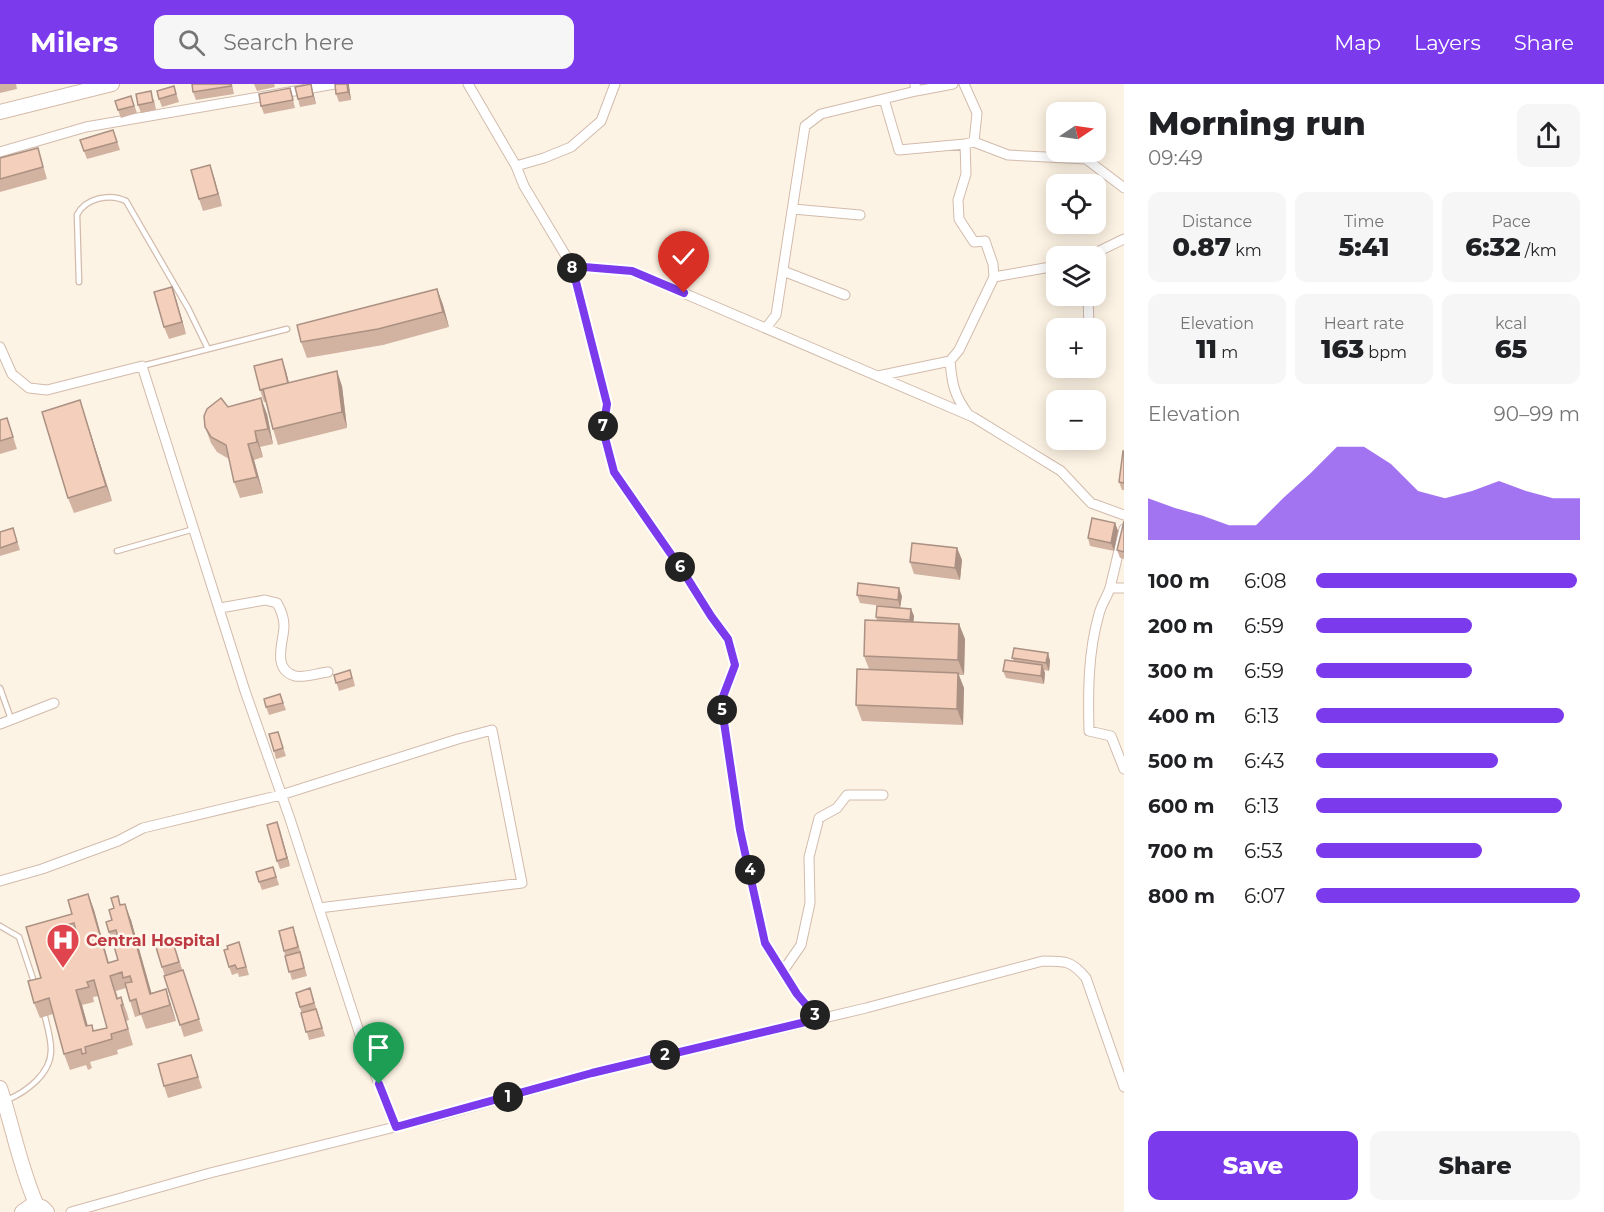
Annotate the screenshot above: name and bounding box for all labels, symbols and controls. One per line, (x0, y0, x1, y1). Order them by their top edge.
search box (154, 15, 574, 69)
text: Milers (30, 25, 118, 59)
icon: search (175, 26, 208, 59)
text: Search here (223, 29, 354, 56)
text: Map (1334, 30, 1381, 55)
text: Layers (1414, 30, 1481, 55)
text: Share (1514, 30, 1574, 55)
north arrow (1046, 102, 1106, 162)
map controls (1046, 102, 1106, 450)
text: Morning run (1148, 103, 1366, 143)
button: share (1517, 104, 1580, 167)
text: 09:49 (1148, 146, 1203, 170)
button: locate (1046, 174, 1106, 234)
text: Distance (1182, 212, 1252, 231)
text: Time (1344, 212, 1384, 231)
text: Pace (1491, 212, 1531, 231)
pin (658, 231, 709, 293)
text: 0.87 (1172, 231, 1231, 263)
text: 5:41 (1338, 231, 1390, 263)
text: 6:32 (1465, 231, 1521, 263)
icon: check (667, 240, 700, 273)
text: km (1231, 241, 1262, 260)
text: /km (1521, 241, 1557, 260)
button: layers (1046, 246, 1106, 306)
pin: 8 (557, 253, 587, 283)
text: 8 (567, 258, 577, 277)
text: Elevation (1180, 314, 1254, 333)
text: Heart rate (1324, 314, 1404, 333)
text: kcal (1495, 314, 1527, 333)
button: + (1046, 318, 1106, 378)
text: 11 (1196, 333, 1217, 365)
text: 163 (1321, 333, 1364, 365)
text: 65 (1495, 333, 1527, 365)
text: m (1217, 343, 1238, 362)
text: bpm (1364, 343, 1407, 362)
button: − (1046, 390, 1106, 450)
text: Elevation (1148, 402, 1240, 426)
text: 90–99 m (1494, 402, 1580, 426)
pin: 7 (588, 411, 618, 441)
text: 7 (598, 416, 608, 435)
pin: 6 (665, 552, 695, 582)
text: 6 (675, 557, 685, 576)
text: 100 m (1148, 569, 1210, 593)
text: 6:08 (1244, 569, 1286, 593)
text: 200 m (1148, 614, 1214, 638)
text: 6:59 (1244, 614, 1284, 638)
text: 300 m (1148, 659, 1214, 683)
text: 6:59 (1244, 659, 1284, 683)
pin: 5 (707, 695, 737, 725)
text: 5 (717, 700, 727, 719)
text: 400 m (1148, 704, 1216, 728)
text: 6:13 (1244, 704, 1279, 728)
text: 500 m (1148, 749, 1214, 773)
text: 6:43 (1244, 749, 1285, 773)
text: 600 m (1148, 794, 1215, 818)
text: 6:13 (1244, 794, 1279, 818)
text: 700 m (1148, 839, 1214, 863)
text: 6:53 (1244, 839, 1283, 863)
pin: 4 (735, 855, 765, 885)
text: 4 (744, 860, 756, 879)
text: 800 m (1148, 884, 1215, 908)
text: 6:07 (1244, 884, 1285, 908)
hospital icon: Central Hospital (45, 922, 81, 969)
place label: Central Hospital (86, 931, 220, 950)
pin: 3 (800, 1000, 830, 1030)
text: 3 (810, 1005, 820, 1024)
pin (353, 1022, 404, 1084)
icon: arrive (362, 1031, 395, 1064)
pin: 2 (650, 1040, 680, 1070)
text: 2 (660, 1045, 670, 1064)
pin: 1 (493, 1082, 523, 1112)
text: 1 (505, 1087, 511, 1106)
button: Save (1148, 1131, 1358, 1200)
button: Share (1370, 1131, 1580, 1200)

